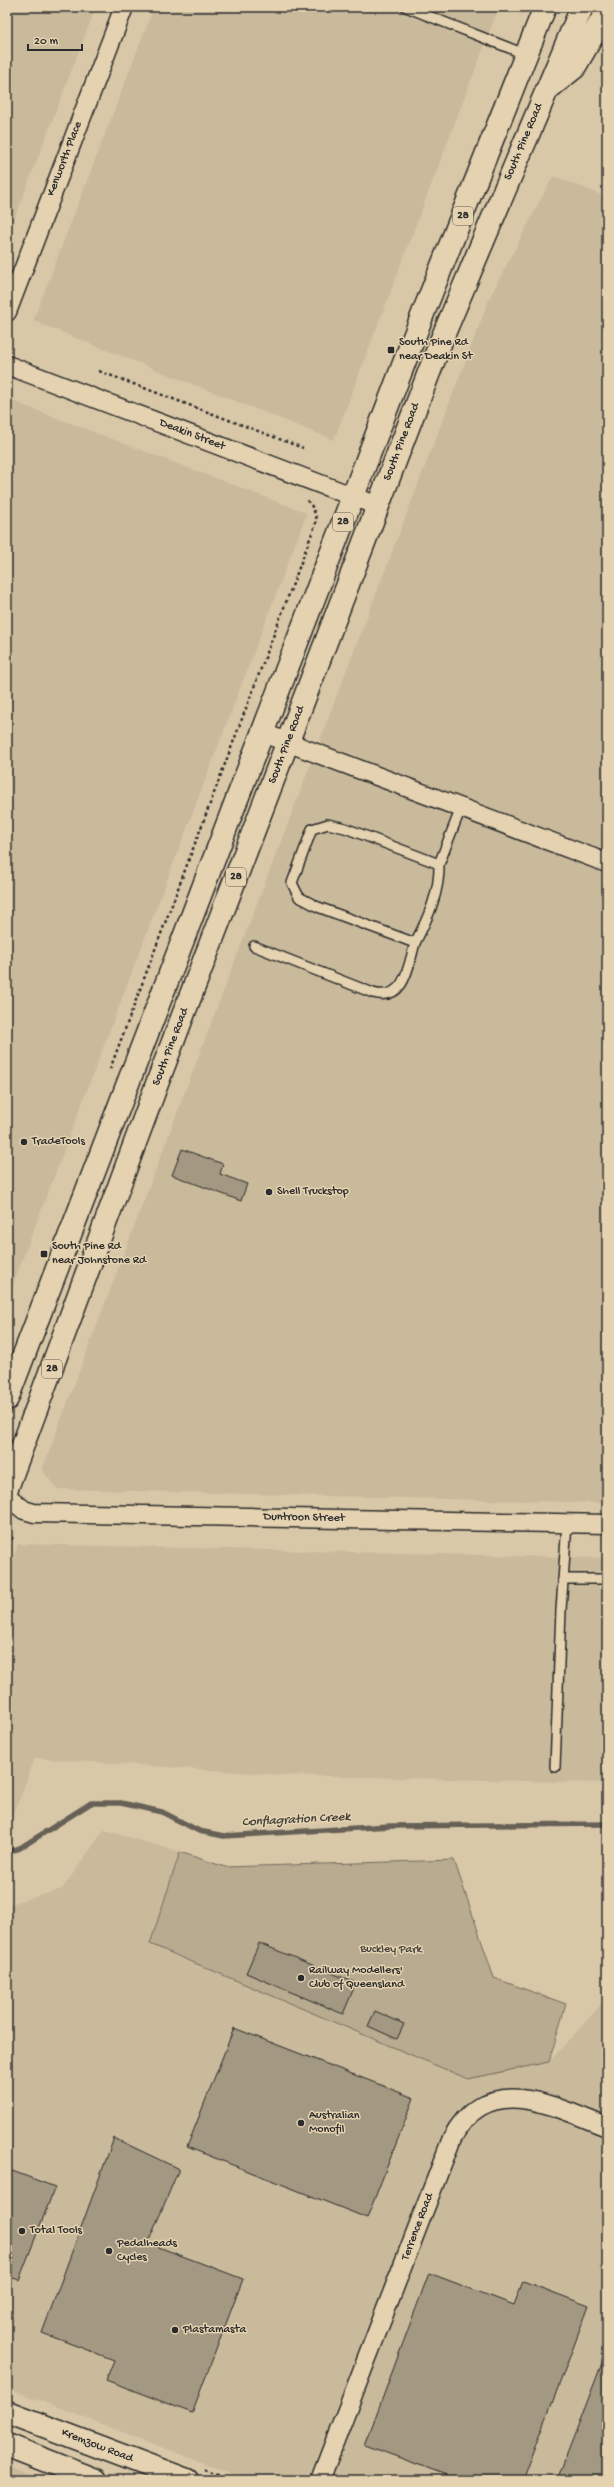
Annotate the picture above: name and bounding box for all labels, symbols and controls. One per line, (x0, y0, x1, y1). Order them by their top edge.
scale bar (28, 26, 82, 52)
text: 20 m (34, 35, 59, 49)
street label: South Pine Road (502, 101, 547, 182)
street label: Kenworth Place (44, 119, 86, 198)
road number: 28 (453, 207, 473, 225)
place label: South Pine Rd near Deakin St (399, 336, 473, 364)
marker: South Pine Rd near Deakin St (386, 345, 396, 355)
street label: South Pine Road (381, 400, 424, 483)
street label: Deakin Street (156, 416, 228, 454)
road number: 28 (333, 513, 353, 531)
street label: South Pine Road (266, 703, 309, 786)
road number: 28 (226, 868, 246, 886)
street label: South Pine Road (150, 1005, 193, 1088)
place label: TradeTools (31, 1135, 85, 1149)
marker: TradeTools (19, 1137, 29, 1147)
place label: Shell Truckstop (277, 1185, 349, 1199)
marker: Shell Truckstop (264, 1187, 274, 1197)
place label: South Pine Rd near Johnstone Rd (52, 1240, 147, 1268)
marker: South Pine Rd near Johnstone Rd (39, 1249, 49, 1259)
road number: 28 (42, 1360, 62, 1378)
street label: Duntroon Street (262, 1510, 346, 1526)
water label: Conflagration Creek (242, 1810, 352, 1830)
park label: Buckley Park (359, 1943, 423, 1957)
place label: Railway Modellers' Club of Queensland (309, 1964, 405, 1992)
marker: Railway Modellers' Club of Queensland (296, 1973, 306, 1983)
place label: Australian Monofil (309, 2109, 360, 2137)
marker: Australian Monofil (296, 2118, 306, 2128)
street label: Terrence Road (398, 2191, 438, 2263)
place label: Total Tools (29, 2224, 83, 2238)
marker: Total Tools (17, 2226, 27, 2236)
place label: Pedalheads Cycles (116, 2237, 177, 2265)
marker: Pedalheads Cycles (104, 2246, 114, 2256)
place label: Plastamasta (182, 2323, 246, 2337)
marker: Plastamasta (170, 2325, 180, 2335)
street label: Kremzow Road (59, 2426, 136, 2466)

